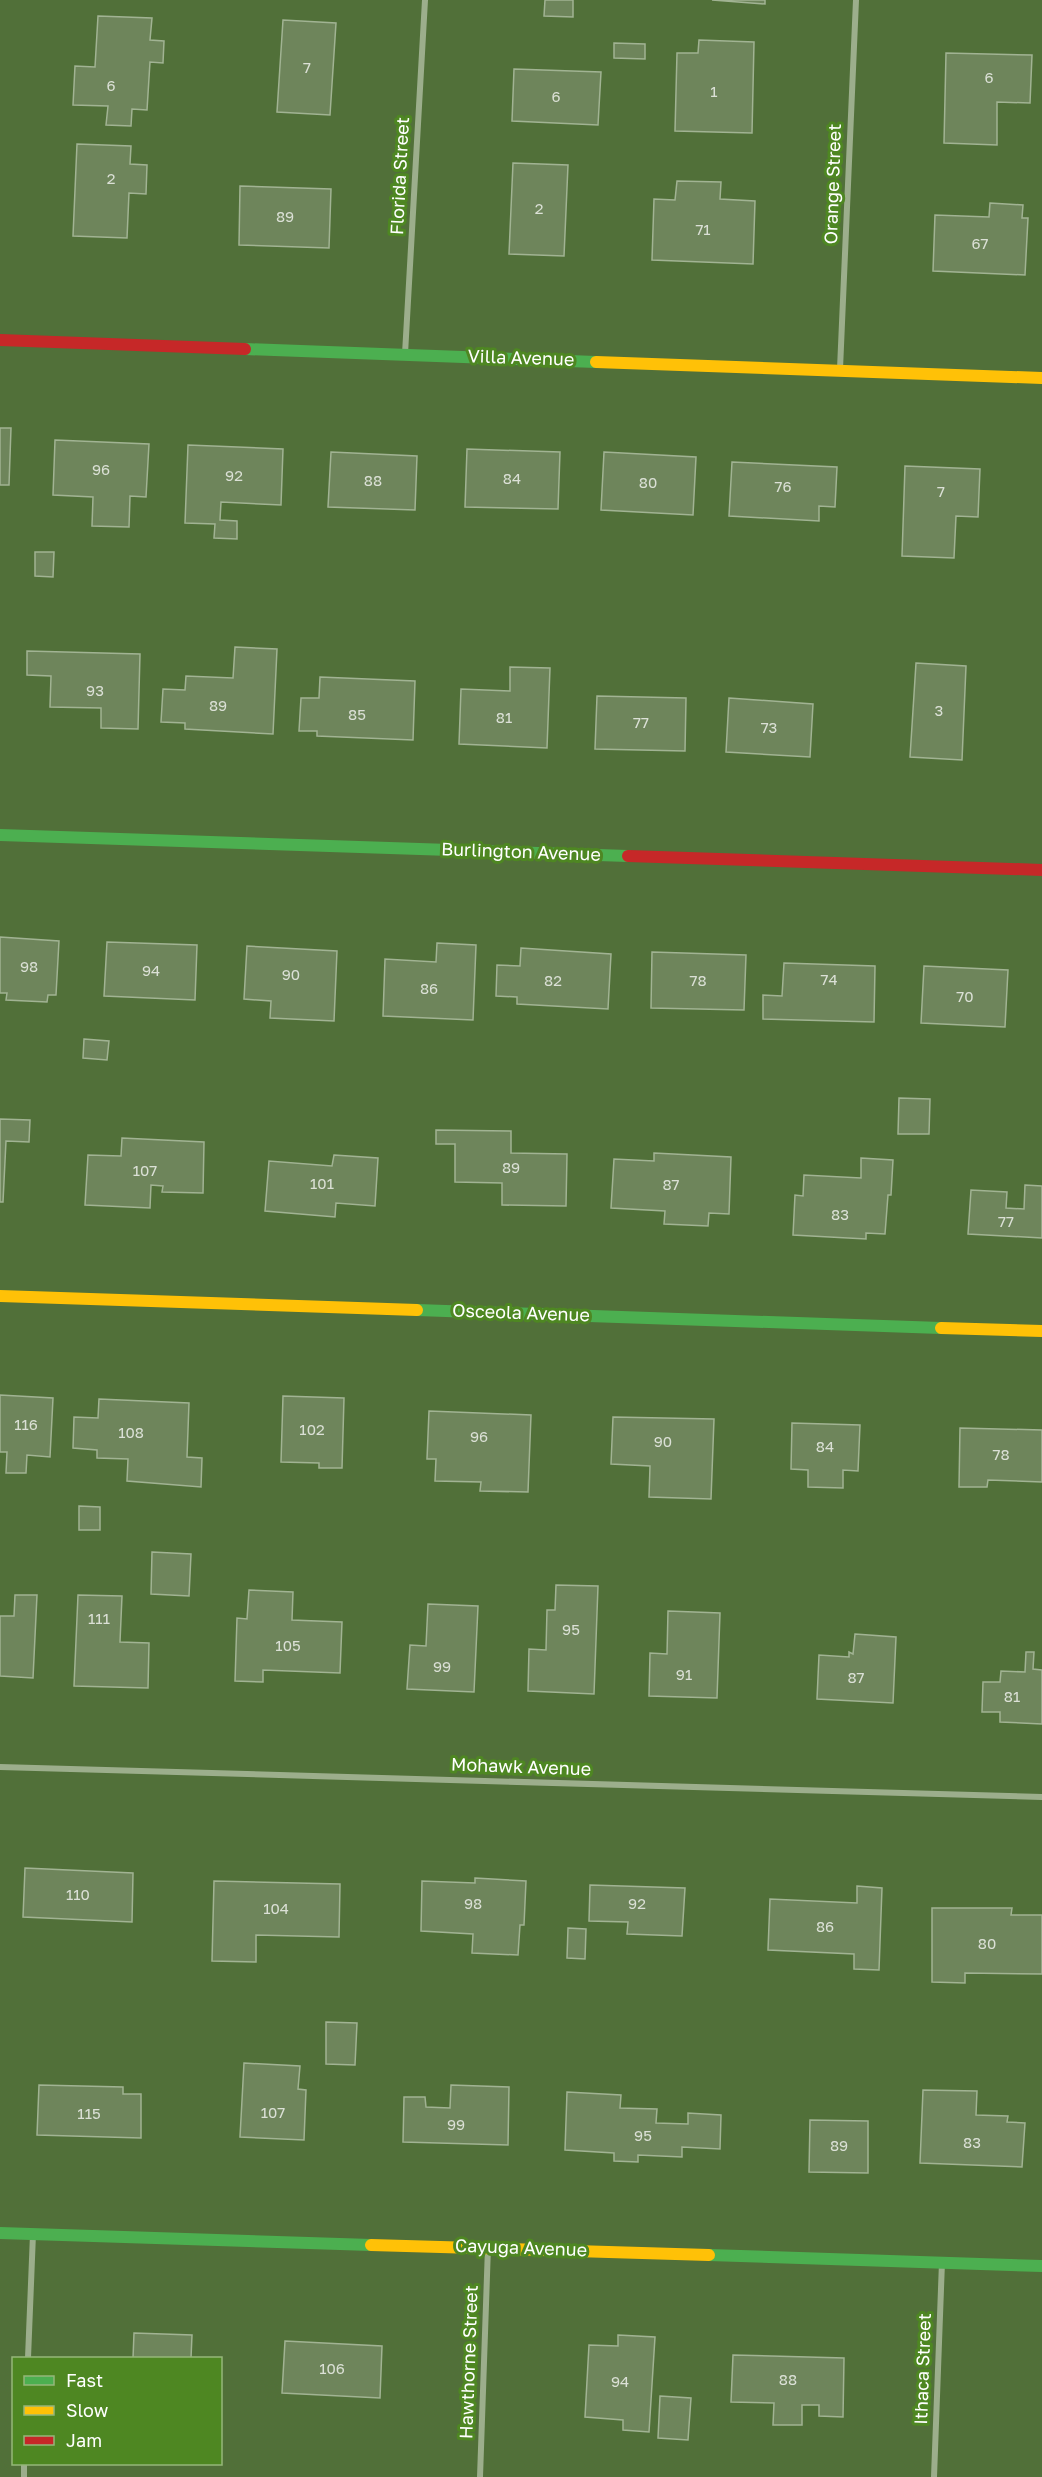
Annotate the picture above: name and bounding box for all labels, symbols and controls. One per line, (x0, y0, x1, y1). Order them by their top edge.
house number: 7 (303, 58, 311, 76)
house number: 6 (984, 68, 994, 86)
house number: 6 (106, 76, 116, 94)
house number: 1 (710, 82, 718, 100)
house number: 6 (551, 87, 561, 105)
street label: Florida Street (385, 116, 413, 235)
street label: Orange Street (819, 123, 845, 245)
house number: 2 (107, 169, 115, 187)
house number: 2 (535, 199, 543, 217)
house number: 89 (276, 207, 294, 225)
house number: 71 (695, 220, 711, 238)
house number: 67 (971, 234, 989, 252)
street label: Villa Avenue (467, 344, 575, 370)
house number: 96 (92, 460, 110, 478)
house number: 92 (225, 466, 243, 484)
house number: 84 (503, 469, 521, 487)
house number: 88 (364, 471, 382, 489)
house number: 80 (639, 473, 657, 491)
house number: 76 (774, 477, 792, 495)
house number: 7 (937, 482, 945, 500)
house number: 93 (86, 681, 104, 699)
house number: 89 (209, 696, 227, 714)
house number: 3 (935, 701, 943, 719)
house number: 85 (348, 705, 366, 723)
house number: 81 (496, 708, 512, 726)
house number: 77 (633, 713, 649, 731)
house number: 73 (761, 718, 777, 736)
street label: Burlington Avenue (441, 837, 601, 865)
house number: 98 (20, 957, 38, 975)
house number: 94 (142, 961, 160, 979)
house number: 90 (282, 965, 300, 983)
house number: 74 (820, 970, 838, 988)
house number: 82 (544, 971, 562, 989)
house number: 78 (689, 971, 707, 989)
house number: 86 (420, 979, 438, 997)
house number: 70 (956, 987, 974, 1005)
house number: 89 (502, 1158, 520, 1176)
house number: 107 (133, 1161, 157, 1179)
house number: 101 (310, 1174, 334, 1192)
house number: 87 (662, 1175, 680, 1193)
house number: 83 (831, 1205, 849, 1223)
house number: 77 (998, 1212, 1014, 1230)
street label: Osceola Avenue (452, 1299, 590, 1325)
house number: 116 (14, 1415, 38, 1433)
house number: 102 (299, 1420, 325, 1438)
house number: 108 (118, 1423, 144, 1441)
house number: 96 (470, 1427, 488, 1445)
house number: 90 (654, 1432, 672, 1450)
house number: 84 (816, 1437, 834, 1455)
house number: 78 (992, 1445, 1010, 1463)
house number: 111 (88, 1609, 110, 1627)
house number: 95 (562, 1620, 580, 1638)
house number: 105 (275, 1636, 301, 1654)
house number: 99 (433, 1657, 451, 1675)
house number: 91 (676, 1665, 692, 1683)
house number: 87 (847, 1668, 865, 1686)
house number: 81 (1004, 1687, 1020, 1705)
street label: Mohawk Avenue (451, 1753, 591, 1779)
house number: 110 (66, 1885, 90, 1903)
house number: 98 (464, 1894, 482, 1912)
house number: 92 (628, 1894, 646, 1912)
house number: 104 (263, 1899, 289, 1917)
house number: 86 (816, 1917, 834, 1935)
house number: 80 (978, 1934, 996, 1952)
house number: 107 (261, 2103, 285, 2121)
house number: 115 (77, 2104, 101, 2122)
house number: 99 (447, 2115, 465, 2133)
house number: 95 (634, 2126, 652, 2144)
house number: 83 (963, 2133, 981, 2151)
house number: 89 (830, 2136, 848, 2154)
street label: Cayuga Avenue (455, 2234, 588, 2260)
street label: Hawthorne Street (454, 2285, 482, 2439)
street label: Ithaca Street (909, 2313, 935, 2425)
legend (12, 2357, 222, 2465)
house number: 106 (319, 2359, 345, 2377)
text: Fast (66, 2369, 103, 2391)
house number: 88 (779, 2370, 797, 2388)
house number: 94 (611, 2372, 629, 2390)
text: Slow (66, 2399, 109, 2421)
text: Jam (66, 2429, 102, 2451)

